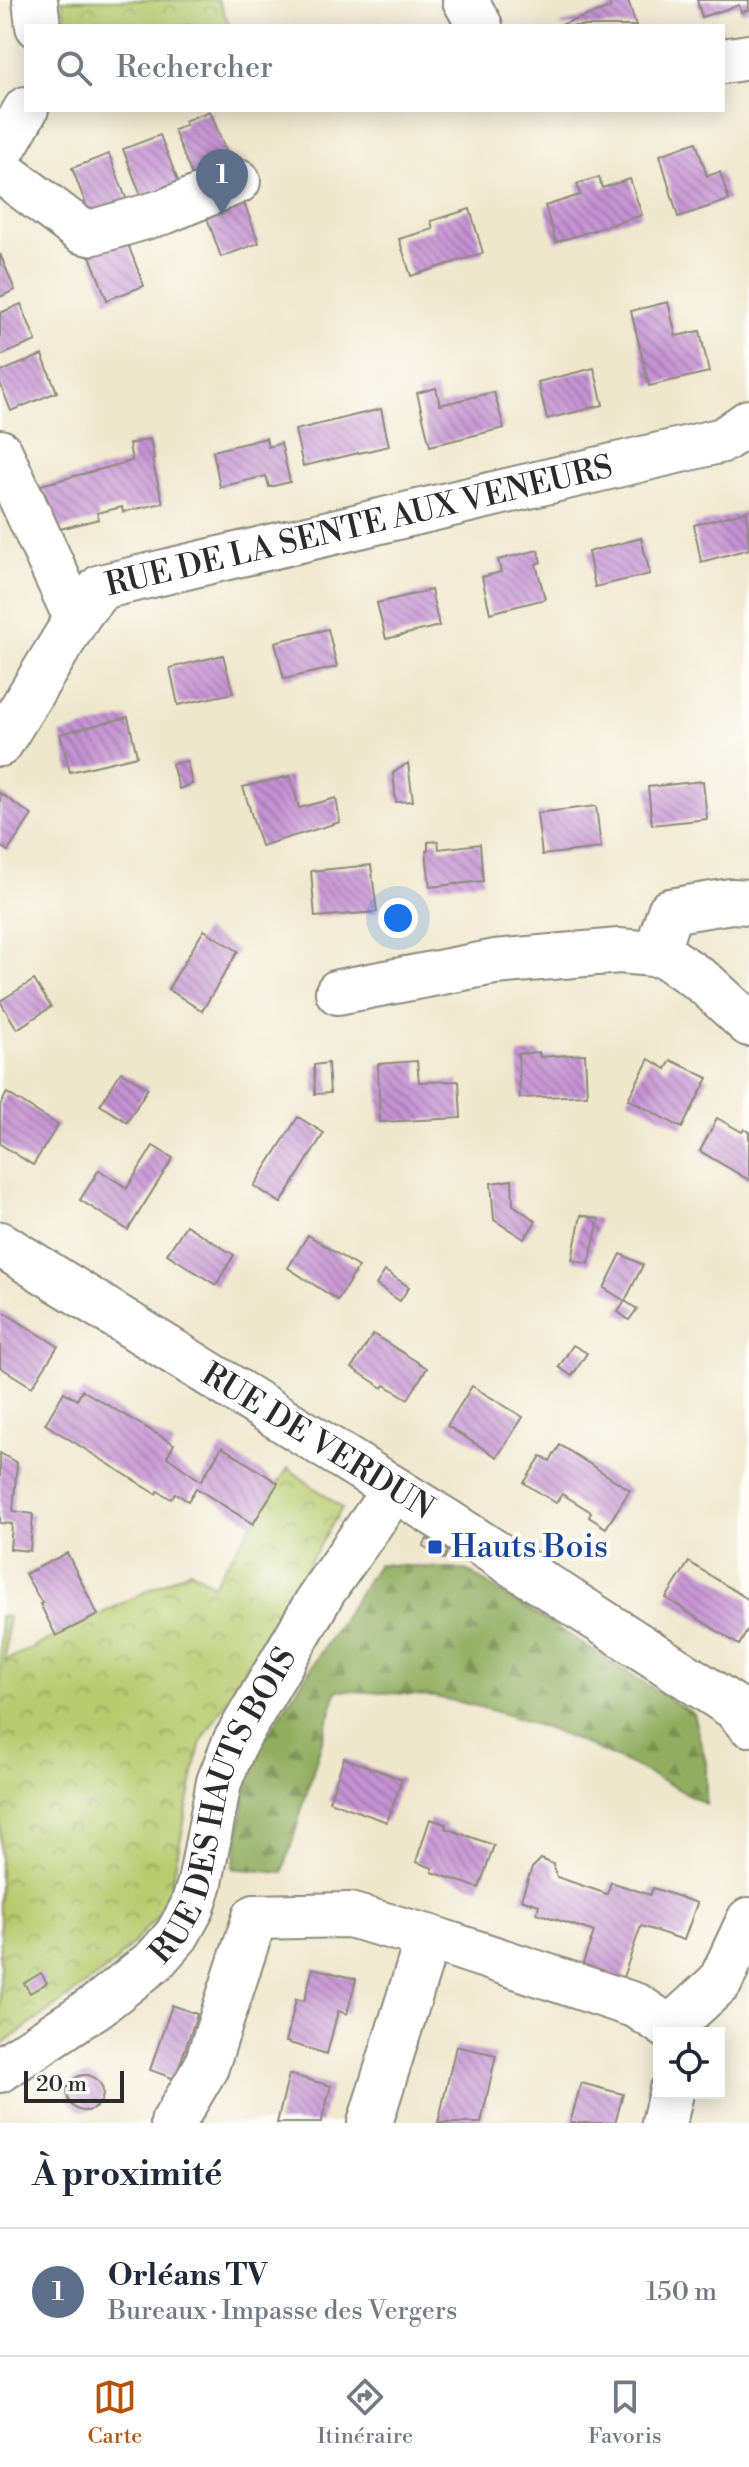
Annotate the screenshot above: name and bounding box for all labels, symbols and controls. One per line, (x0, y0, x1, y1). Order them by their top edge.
search box (24, 24, 725, 112)
icon: search (52, 46, 96, 90)
text: Rechercher (116, 49, 273, 87)
pin: 1 (196, 149, 248, 215)
street label: RUE DE LA SENTE AUX VENEURS (101, 447, 617, 605)
your location (378, 898, 418, 938)
street label: RUE DE VERDUN (194, 1354, 441, 1529)
place label: Hauts Bois (451, 1527, 608, 1567)
marker: Hauts Bois (426, 1538, 444, 1556)
street label: RUE DES HAUTS BOIS (141, 1640, 306, 1972)
map controls (653, 2027, 725, 2099)
button: locate (653, 2027, 725, 2099)
scale bar (24, 2067, 124, 2103)
text: 20 m (36, 2071, 87, 2098)
text: À proximité (32, 2154, 222, 2196)
text: Orléans TV (108, 2257, 267, 2295)
text: 1 (52, 2276, 64, 2308)
text: 150 m (646, 2276, 717, 2308)
text: Bureaux · Impasse des Vergers (108, 2295, 457, 2327)
tab: Carte (87, 2375, 142, 2450)
tab: Itinéraire (317, 2375, 413, 2450)
tab: Favoris (588, 2375, 662, 2450)

